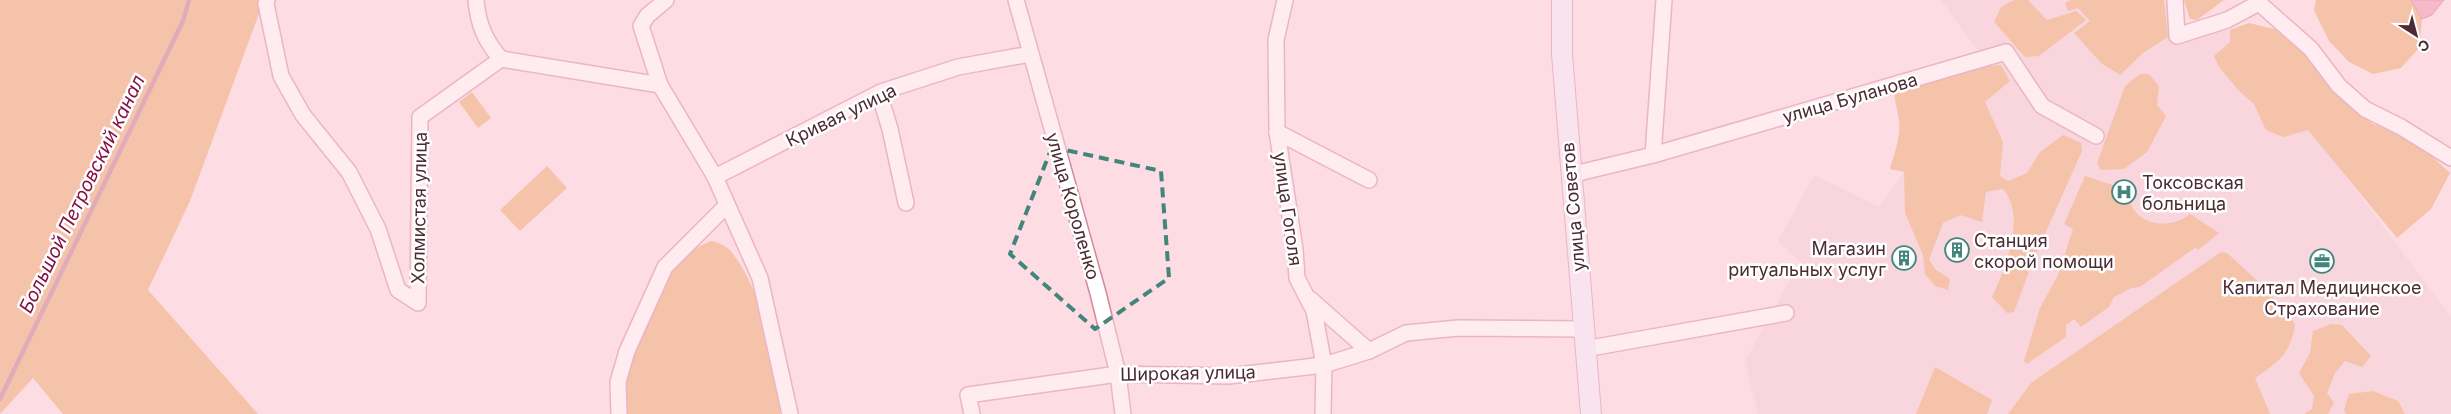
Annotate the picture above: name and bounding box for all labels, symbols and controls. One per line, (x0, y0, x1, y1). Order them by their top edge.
north arrow (2391, 10, 2441, 60)
text: С (2415, 36, 2433, 56)
street label: улица Буланова (1780, 69, 1920, 127)
water label: Большой Петровский канал (14, 71, 150, 317)
street label: Кривая улица (782, 79, 900, 151)
street label: улица Короленко (1042, 130, 1104, 282)
street label: Холмистая улица (407, 132, 431, 284)
street label: улица Советов (1557, 141, 1589, 273)
street label: улица Гоголя (1270, 151, 1306, 267)
place label: Токсовская больница (2142, 172, 2244, 214)
hospital icon: Токсовская больница (2111, 179, 2137, 205)
place label: Станция скорой помощи (1974, 230, 2114, 272)
building icon: Станция скорой помощи (1944, 237, 1970, 263)
place label: Магазин ритуальных услуг (1728, 238, 1886, 280)
building icon: Магазин ритуальных услуг (1891, 245, 1917, 271)
office icon: Капитал Медицинское Страхование (2309, 248, 2335, 274)
place label: Капитал Медицинское Страхование (2223, 277, 2422, 319)
street label: Широкая улица (1120, 361, 1256, 385)

